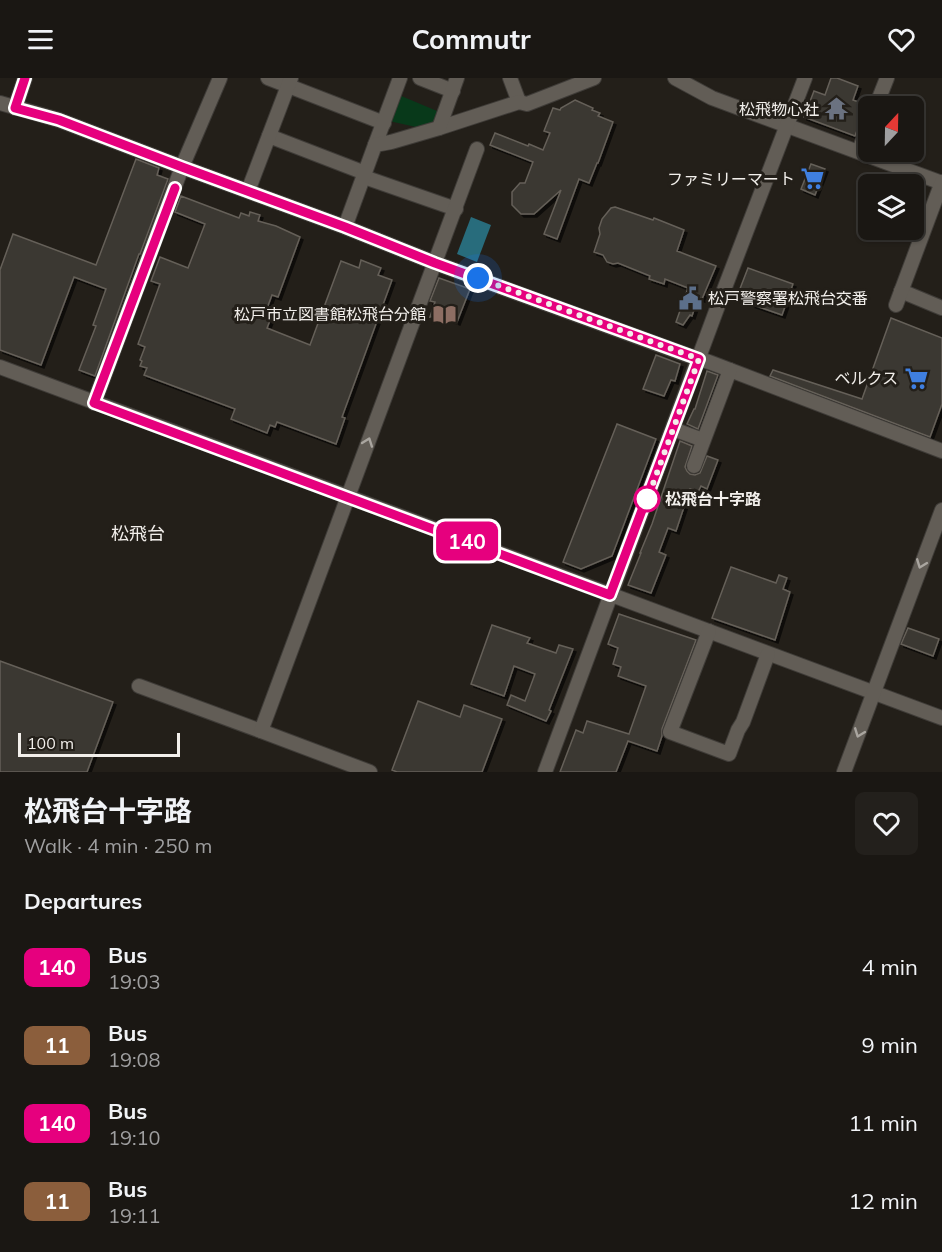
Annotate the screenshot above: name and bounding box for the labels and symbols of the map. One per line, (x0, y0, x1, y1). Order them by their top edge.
temple icon: 松飛物心社 (824, 96, 850, 122)
north arrow (858, 96, 924, 162)
place label: 松飛物心社 (739, 99, 819, 119)
supermarket icon: ファミリーマート (800, 166, 826, 192)
place label: ファミリーマート (667, 169, 795, 189)
your location (463, 263, 493, 293)
public building icon: 松戸警察署松飛台交番 (677, 285, 703, 311)
place label: 松戸警察署松飛台交番 (708, 288, 868, 308)
library icon: 松戸市立図書館松飛台分館 (431, 301, 457, 327)
place label: 松戸市立図書館松飛台分館 (234, 304, 426, 324)
supermarket icon: ベルクス (903, 365, 929, 391)
place label: ベルクス (834, 368, 898, 388)
one-way arrow (361, 437, 374, 448)
marker: 松飛台十字路 (634, 486, 660, 512)
place label: 松飛台十字路 (665, 489, 761, 509)
district label: 松飛台 (111, 522, 165, 545)
line badge: 140 (432, 522, 502, 560)
one-way arrow (916, 559, 929, 569)
one-way arrow (853, 727, 866, 737)
scale bar (18, 730, 180, 758)

